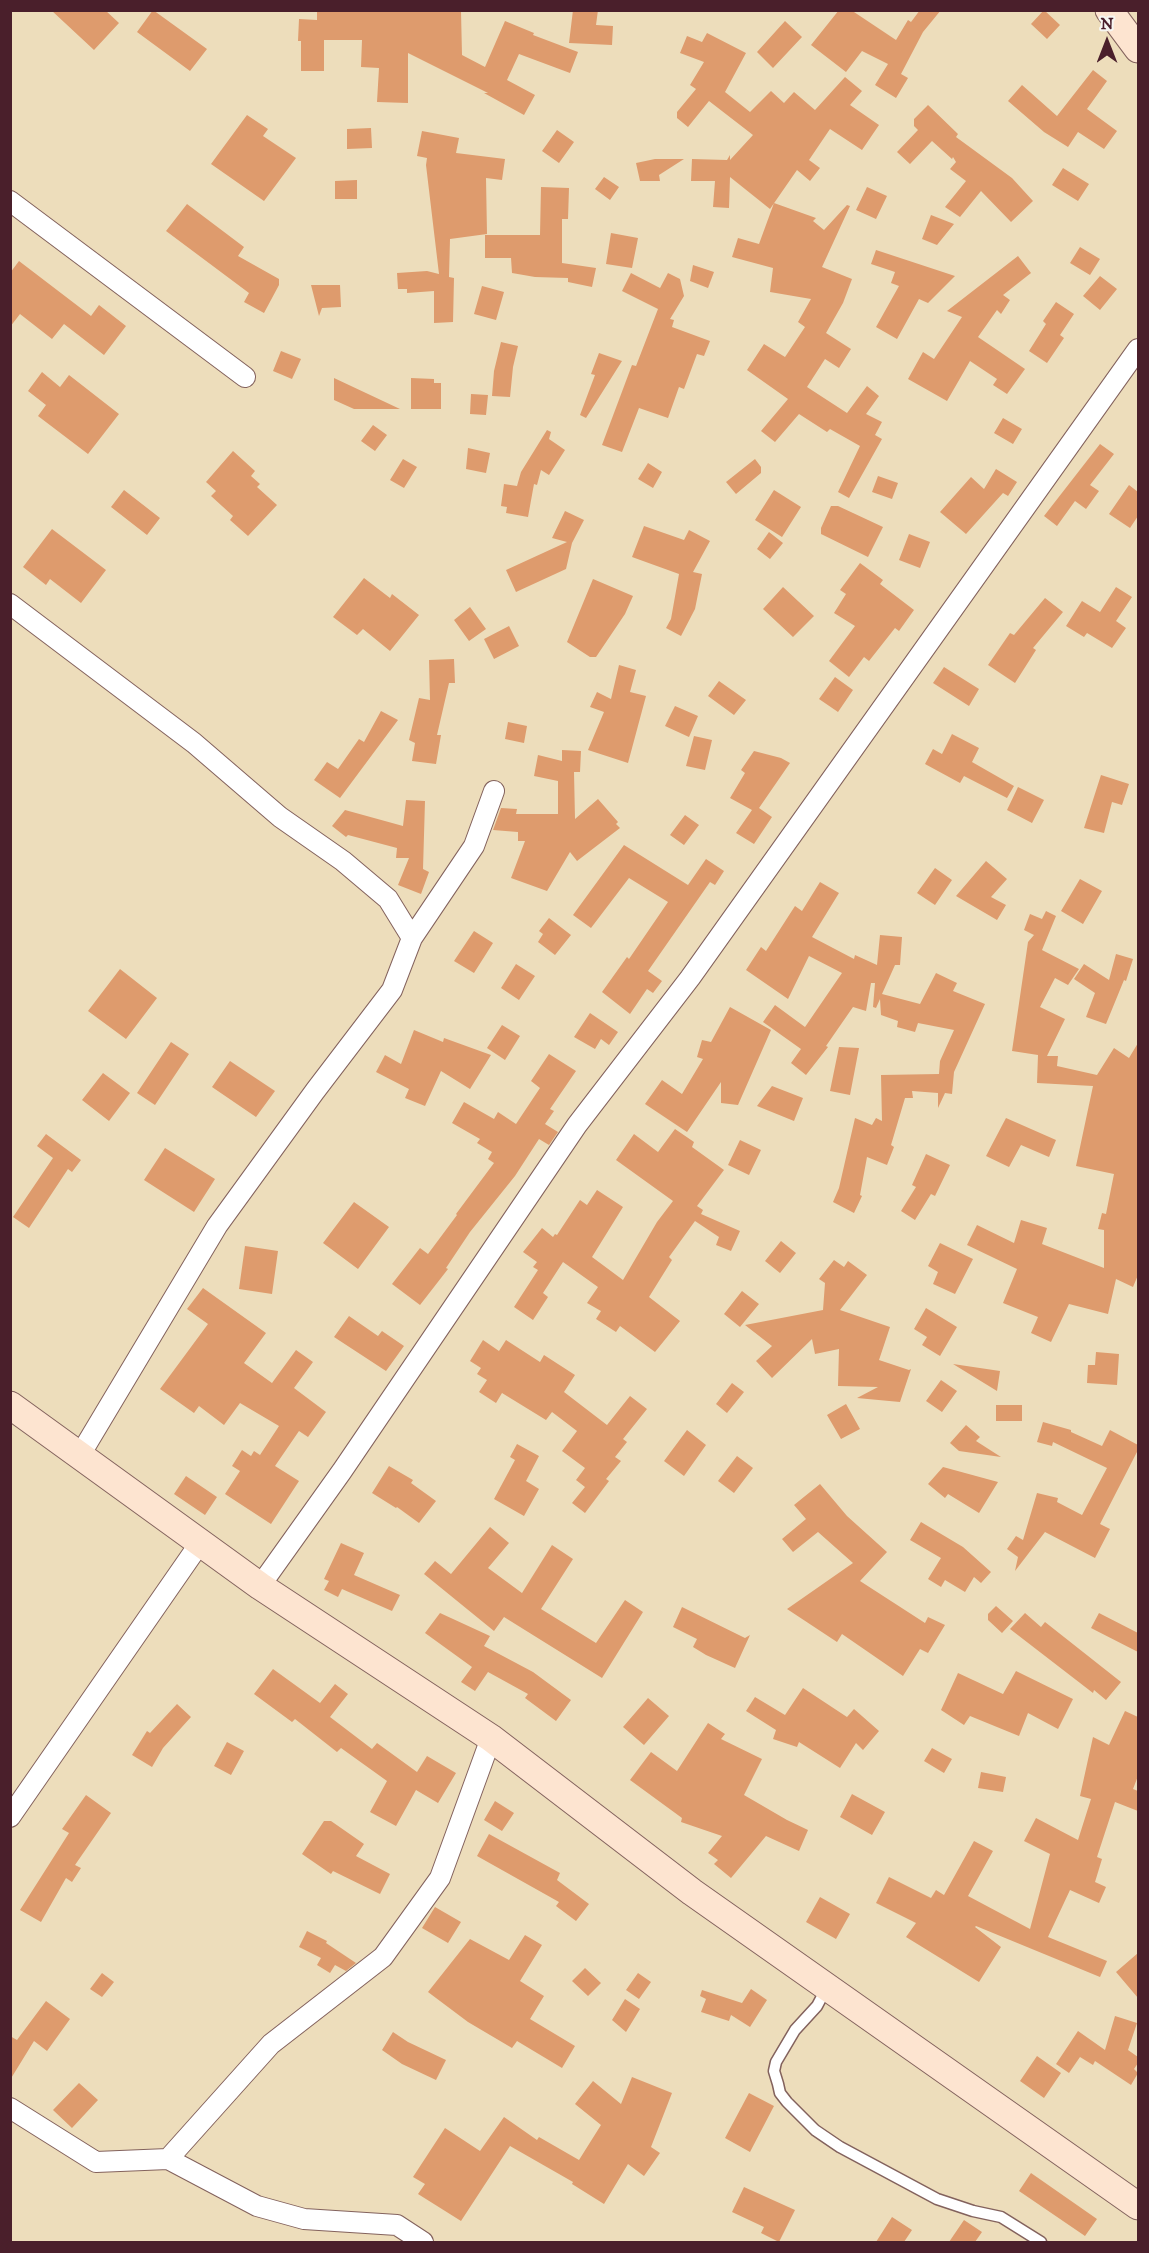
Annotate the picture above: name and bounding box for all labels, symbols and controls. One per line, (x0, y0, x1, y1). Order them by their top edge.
north arrow (1077, 12, 1137, 72)
text: N (1100, 14, 1114, 34)

